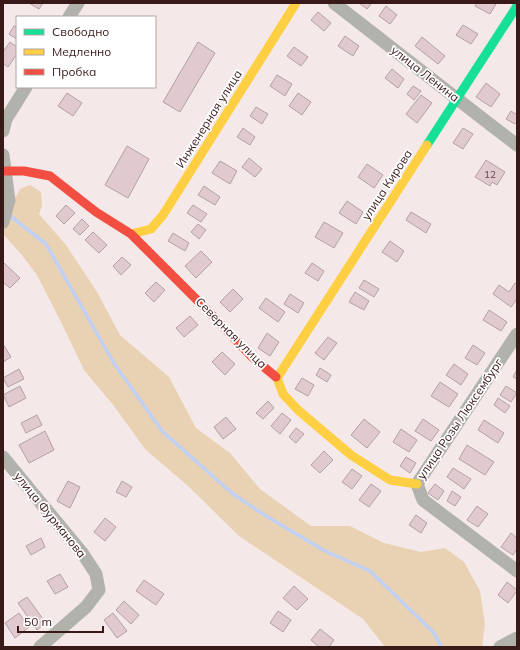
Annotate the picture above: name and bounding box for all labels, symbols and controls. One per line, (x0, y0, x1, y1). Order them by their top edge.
legend (16, 16, 156, 88)
text: Свободно (52, 24, 109, 39)
street label: улица Ленина (388, 42, 463, 105)
text: Медленно (52, 44, 111, 59)
text: Пробка (52, 64, 96, 79)
street label: Инженерная улица (172, 67, 245, 171)
street label: улица Кирова (358, 146, 415, 223)
house number: 12 (484, 168, 496, 181)
street label: Северная улица (193, 294, 270, 371)
street label: улица Розы Люксембург (413, 355, 506, 482)
street label: улица Фурманова (11, 469, 90, 561)
scale bar (18, 608, 103, 634)
text: 50 m (24, 614, 52, 629)

